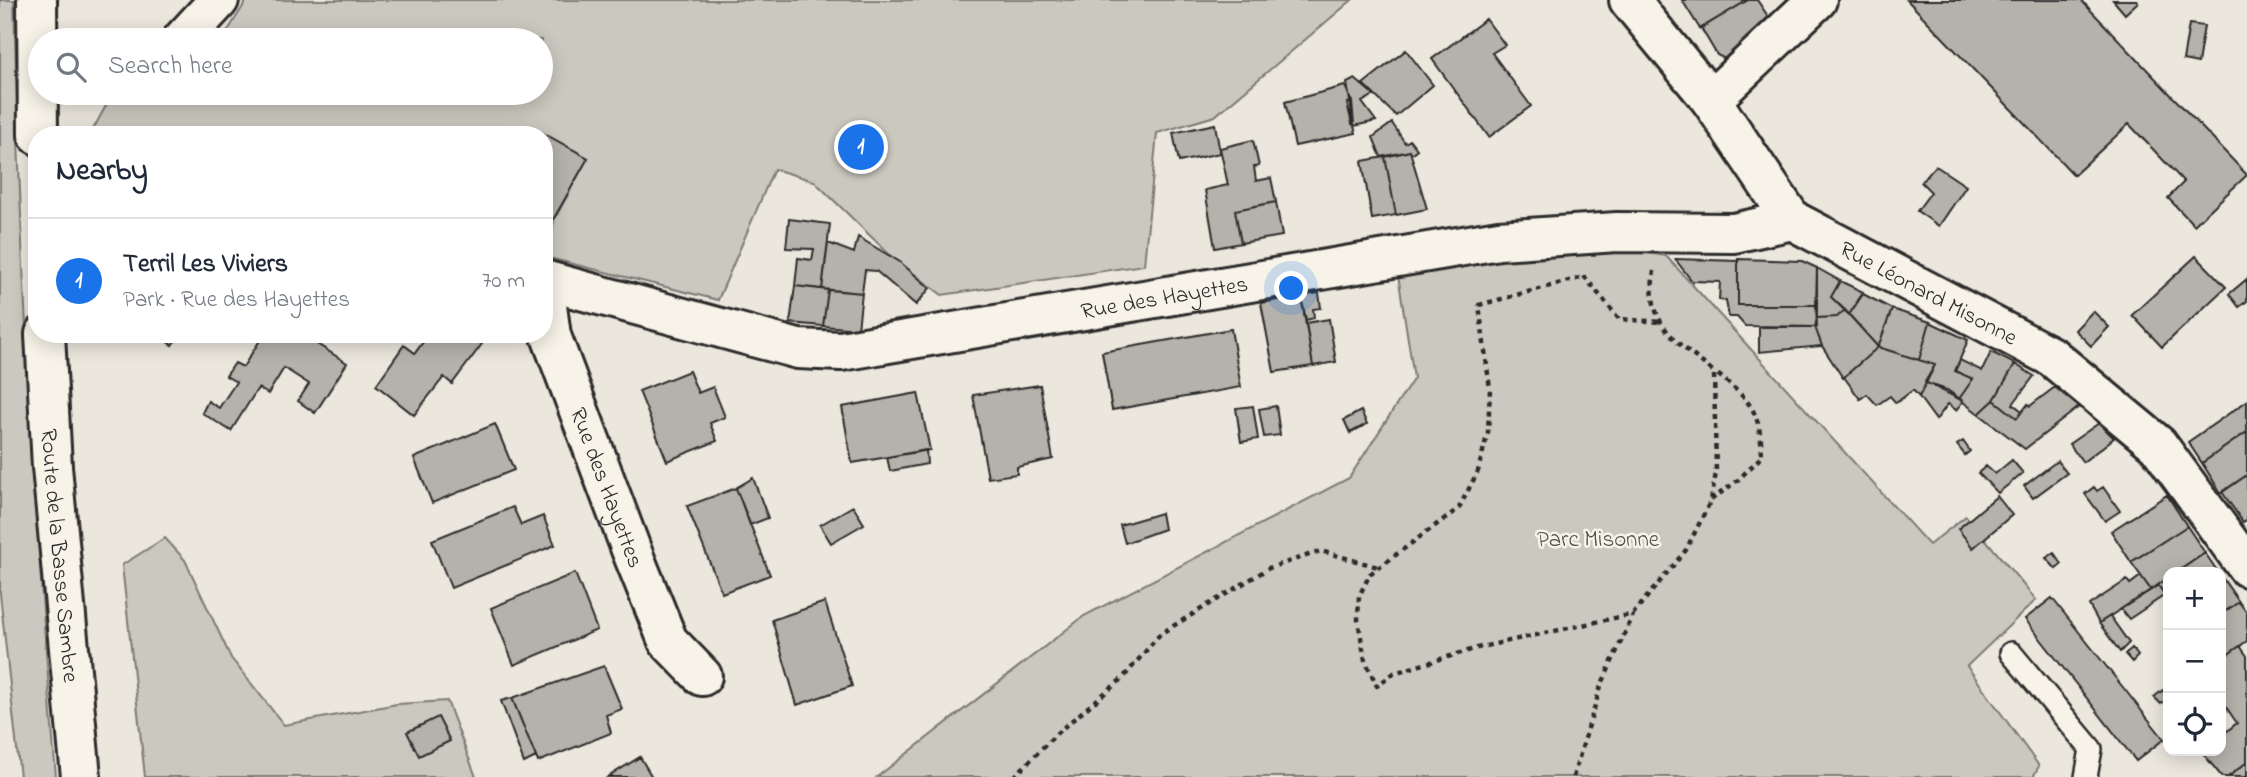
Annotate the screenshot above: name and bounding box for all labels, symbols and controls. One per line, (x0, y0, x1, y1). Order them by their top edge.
search box (28, 28, 553, 105)
icon: search (52, 48, 90, 86)
text: Search here (108, 48, 233, 86)
pin: 1 (838, 121, 884, 173)
text: Nearby (56, 150, 148, 194)
street label: Rue Léonard Misonne (1833, 234, 2023, 355)
text: Terril Les Viviers (123, 246, 288, 284)
text: 1 (75, 265, 83, 298)
text: 70 m (482, 265, 525, 298)
street label: Rue des Hayettes (1079, 269, 1251, 329)
your location (1274, 271, 1308, 305)
text: Park · Rue des Hayettes (123, 284, 350, 317)
street label: Rue des Hayettes (560, 403, 651, 573)
street label: Route de la Basse Sambre (31, 428, 86, 685)
park label: Parc Misonne (1537, 524, 1660, 557)
map controls (2163, 567, 2226, 756)
button: + (2163, 567, 2226, 630)
button: − (2163, 630, 2226, 693)
button: locate (2163, 693, 2226, 756)

